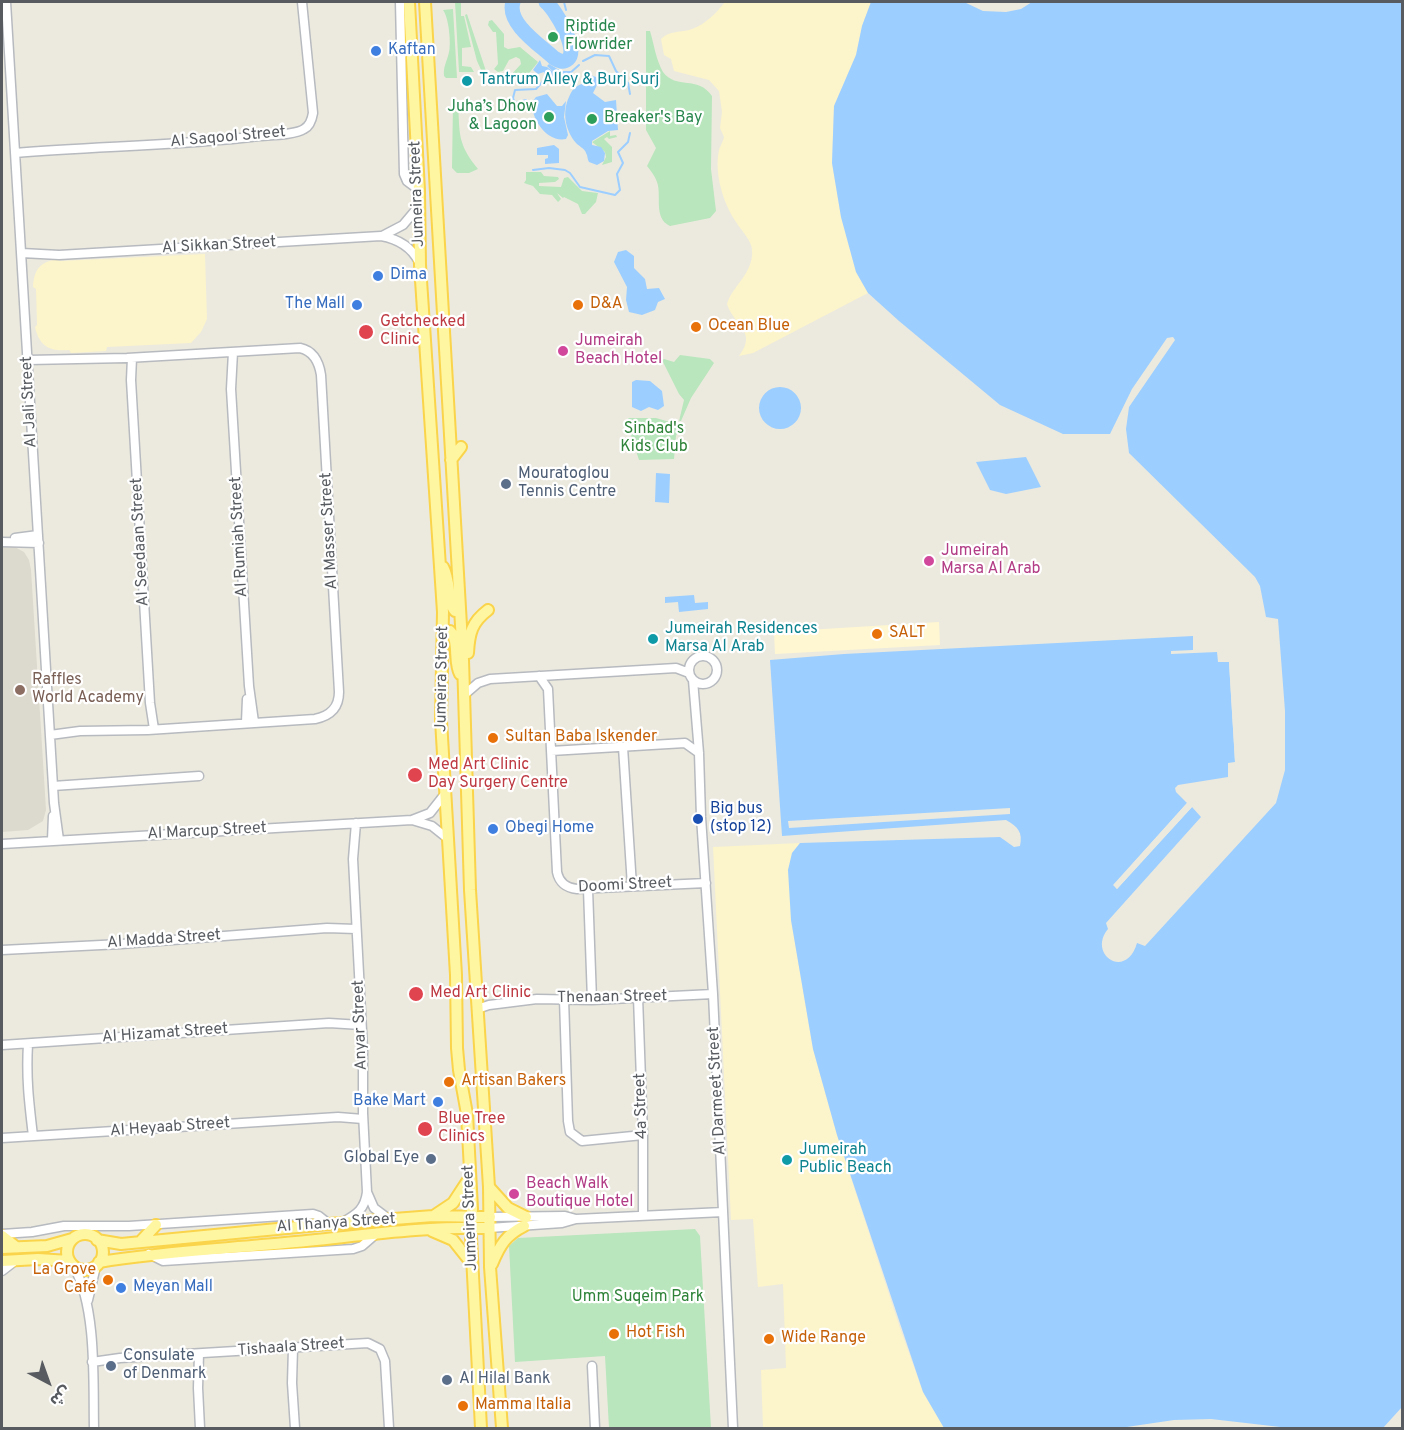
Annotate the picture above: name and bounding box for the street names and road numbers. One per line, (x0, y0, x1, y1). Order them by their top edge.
street label: Al Saqool Street (169, 123, 287, 153)
street label: Jumeira Street (407, 140, 429, 248)
street label: Al Sikkan Street (161, 233, 277, 259)
street label: Al Jali Street (18, 356, 42, 448)
street label: Al Masser Street (317, 472, 343, 590)
street label: Al Rumiah Street (227, 476, 253, 598)
street label: Al Seedaan Street (128, 477, 154, 607)
street label: Jumeira Street (432, 626, 454, 732)
street label: Al Marcup Street (147, 819, 267, 845)
street label: Doomi Street (577, 874, 673, 898)
street label: Al Madda Street (106, 926, 222, 954)
street label: Anyar Street (350, 979, 372, 1071)
street label: Thenaan Street (557, 987, 667, 1009)
street label: Al Hizamat Street (101, 1020, 229, 1048)
street label: Al Darmeet Street (705, 1026, 731, 1156)
street label: 4a Street (631, 1073, 653, 1139)
street label: Al Heyaab Street (109, 1114, 231, 1142)
street label: Jumeira Street (460, 1164, 482, 1272)
street label: Al Thanya Street (276, 1210, 396, 1238)
street label: Tishaala Street (237, 1335, 345, 1361)

